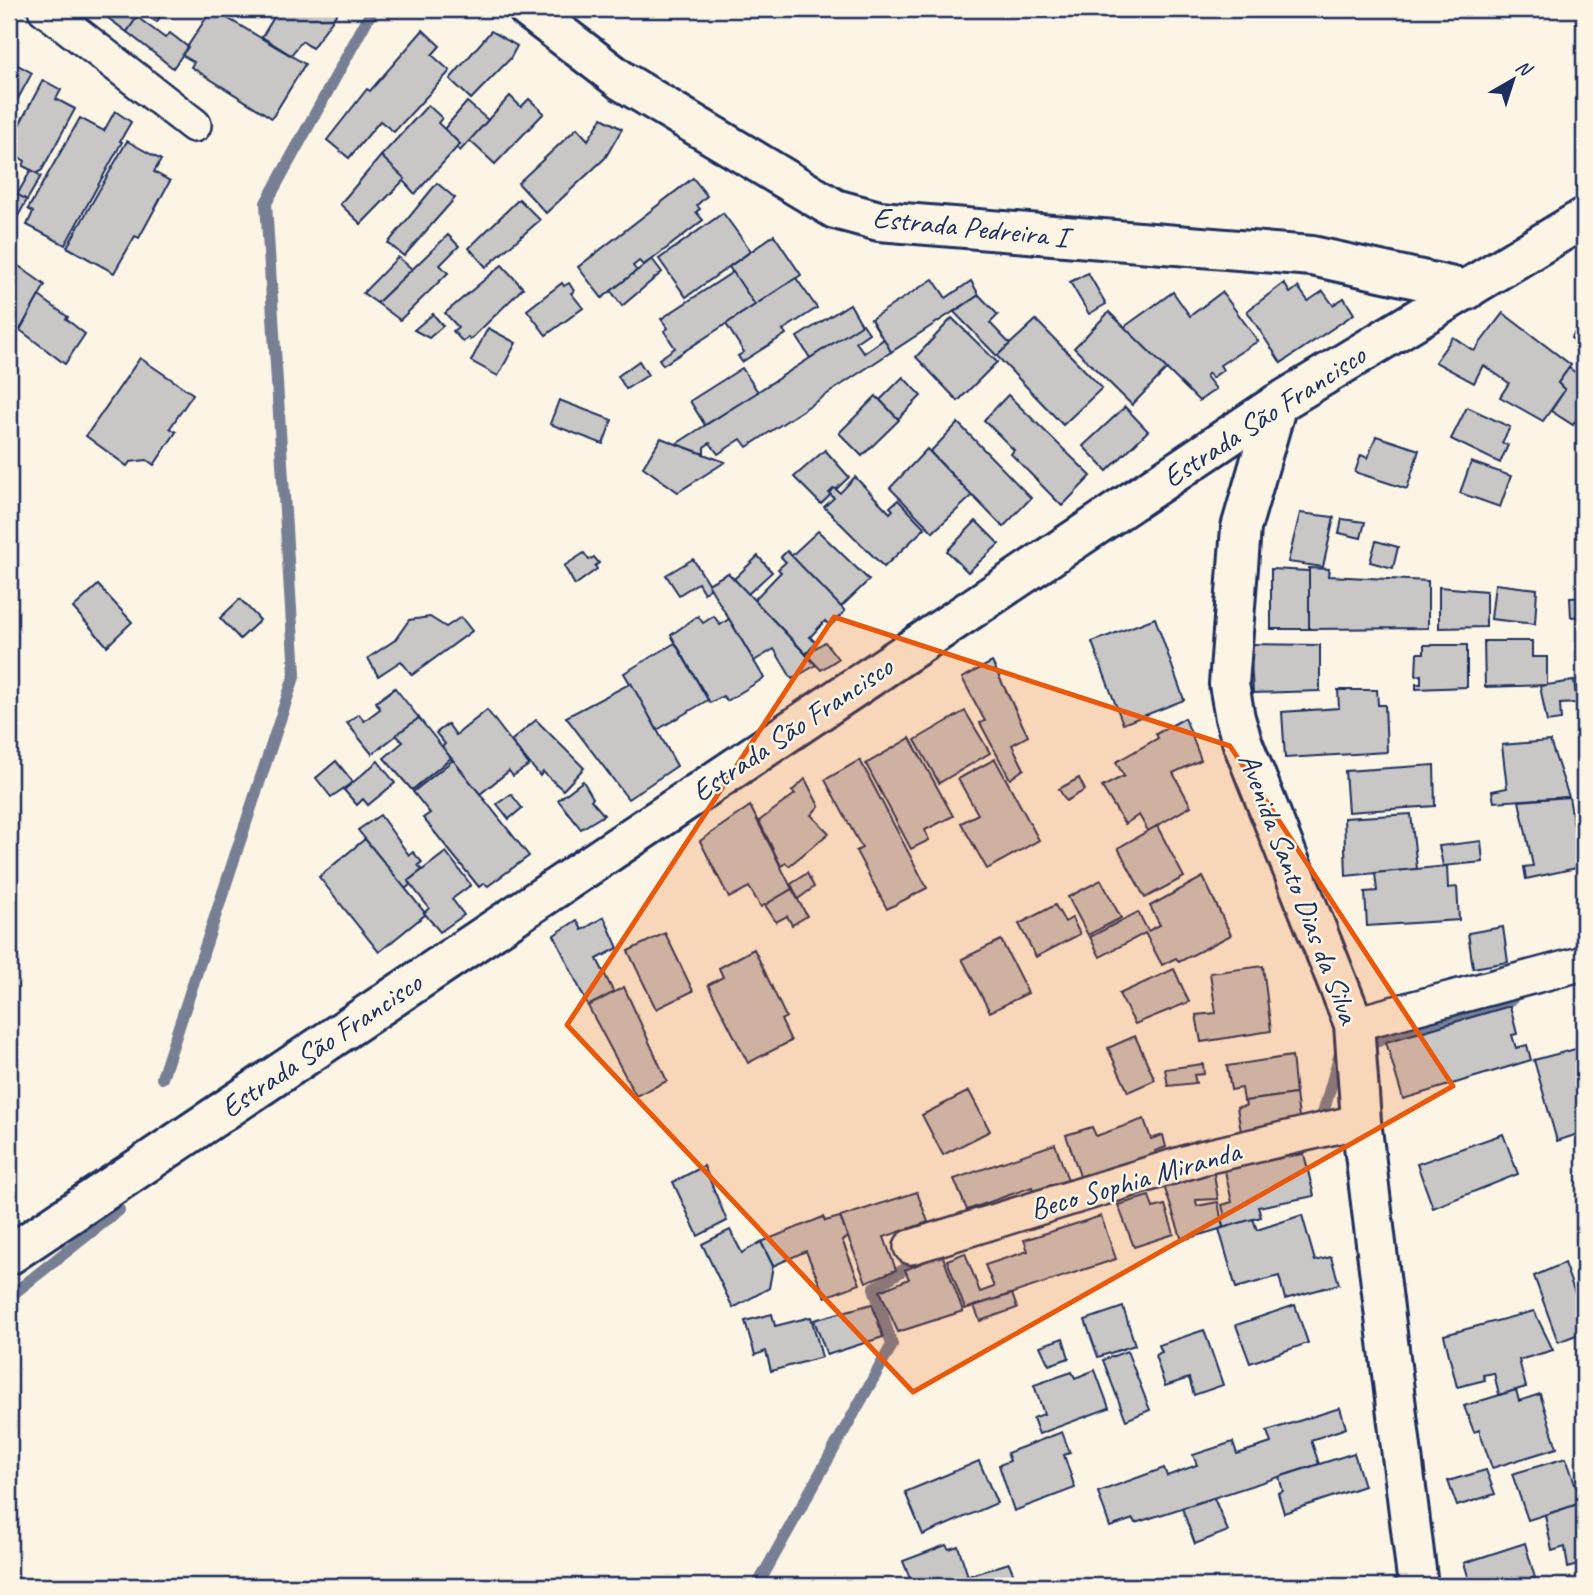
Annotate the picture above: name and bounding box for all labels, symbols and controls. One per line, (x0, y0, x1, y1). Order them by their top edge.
north arrow (1478, 46, 1548, 116)
text: N (1511, 55, 1538, 83)
street label: Estrada Pedreira I (871, 198, 1076, 257)
street label: Estrada São Francisco (1155, 335, 1374, 496)
street label: Estrada São Francisco (684, 647, 901, 810)
street label: Avenida Santo Dias da Silva (1230, 747, 1369, 1030)
street label: Estrada São Francisco (213, 963, 430, 1126)
street label: Beco Sophia Miranda (1025, 1131, 1247, 1228)

